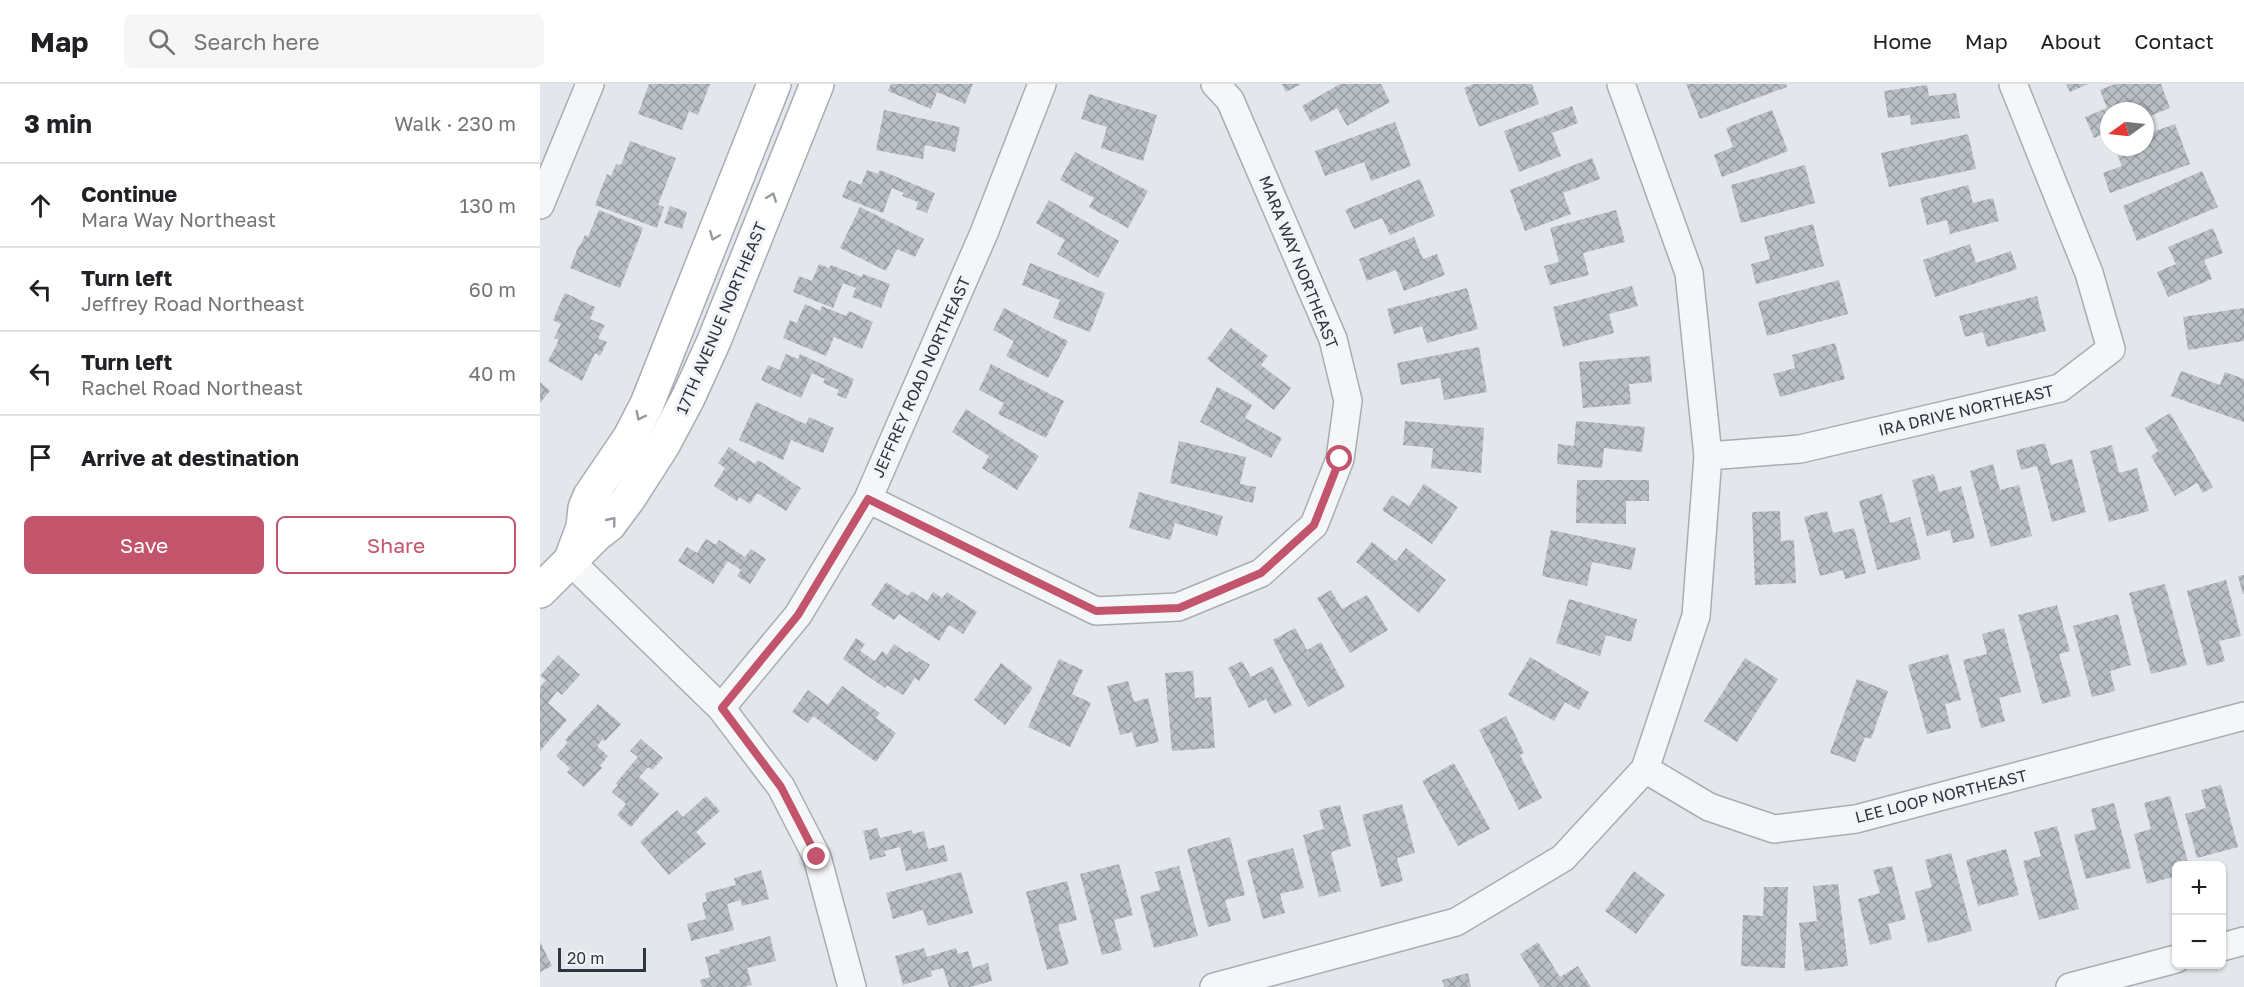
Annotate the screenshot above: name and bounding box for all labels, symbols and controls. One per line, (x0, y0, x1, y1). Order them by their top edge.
search box (124, 14, 544, 68)
text: Map (30, 25, 88, 58)
icon: search (145, 25, 178, 58)
text: Search here (193, 28, 319, 55)
text: Home (1872, 28, 1932, 54)
text: Map (1965, 28, 2008, 54)
text: About (2041, 28, 2101, 54)
text: Contact (2134, 28, 2214, 54)
north arrow (2100, 102, 2154, 156)
text: 3 min (24, 108, 92, 139)
text: Walk · 230 m (394, 111, 516, 135)
street label: MARA WAY NORTHEAST (1255, 173, 1343, 352)
text: Continue (81, 180, 177, 207)
icon: ahead (24, 189, 57, 222)
one-way arrow (765, 192, 778, 202)
text: 130 m (460, 193, 516, 217)
text: Mara Way Northeast (81, 207, 276, 231)
street label: 17TH AVENUE NORTHEAST (671, 219, 771, 417)
one-way arrow (709, 229, 721, 240)
text: Turn left (81, 264, 172, 291)
icon: left (24, 273, 57, 306)
street label: JEFFREY ROAD NORTHEAST (867, 273, 975, 481)
text: 60 m (469, 277, 516, 301)
text: Jeffrey Road Northeast (81, 291, 305, 315)
text: Turn left (81, 348, 172, 375)
icon: left (24, 357, 57, 390)
text: 40 m (469, 361, 516, 385)
text: Rachel Road Northeast (81, 375, 303, 399)
street label: IRA DRIVE NORTHEAST (1876, 380, 2056, 440)
one-way arrow (636, 410, 648, 421)
icon: arrive (24, 441, 57, 474)
text: Arrive at destination (81, 444, 299, 471)
route start (1326, 445, 1352, 471)
button: Save (24, 516, 264, 574)
button: Share (276, 516, 516, 574)
one-way arrow (605, 517, 616, 528)
street label: LEE LOOP NORTHEAST (1853, 765, 2029, 827)
route end (803, 843, 829, 869)
map controls (2172, 861, 2226, 969)
button: + (2172, 861, 2226, 915)
button: − (2172, 915, 2226, 969)
scale bar (558, 945, 646, 972)
text: 20 m (567, 948, 604, 968)

